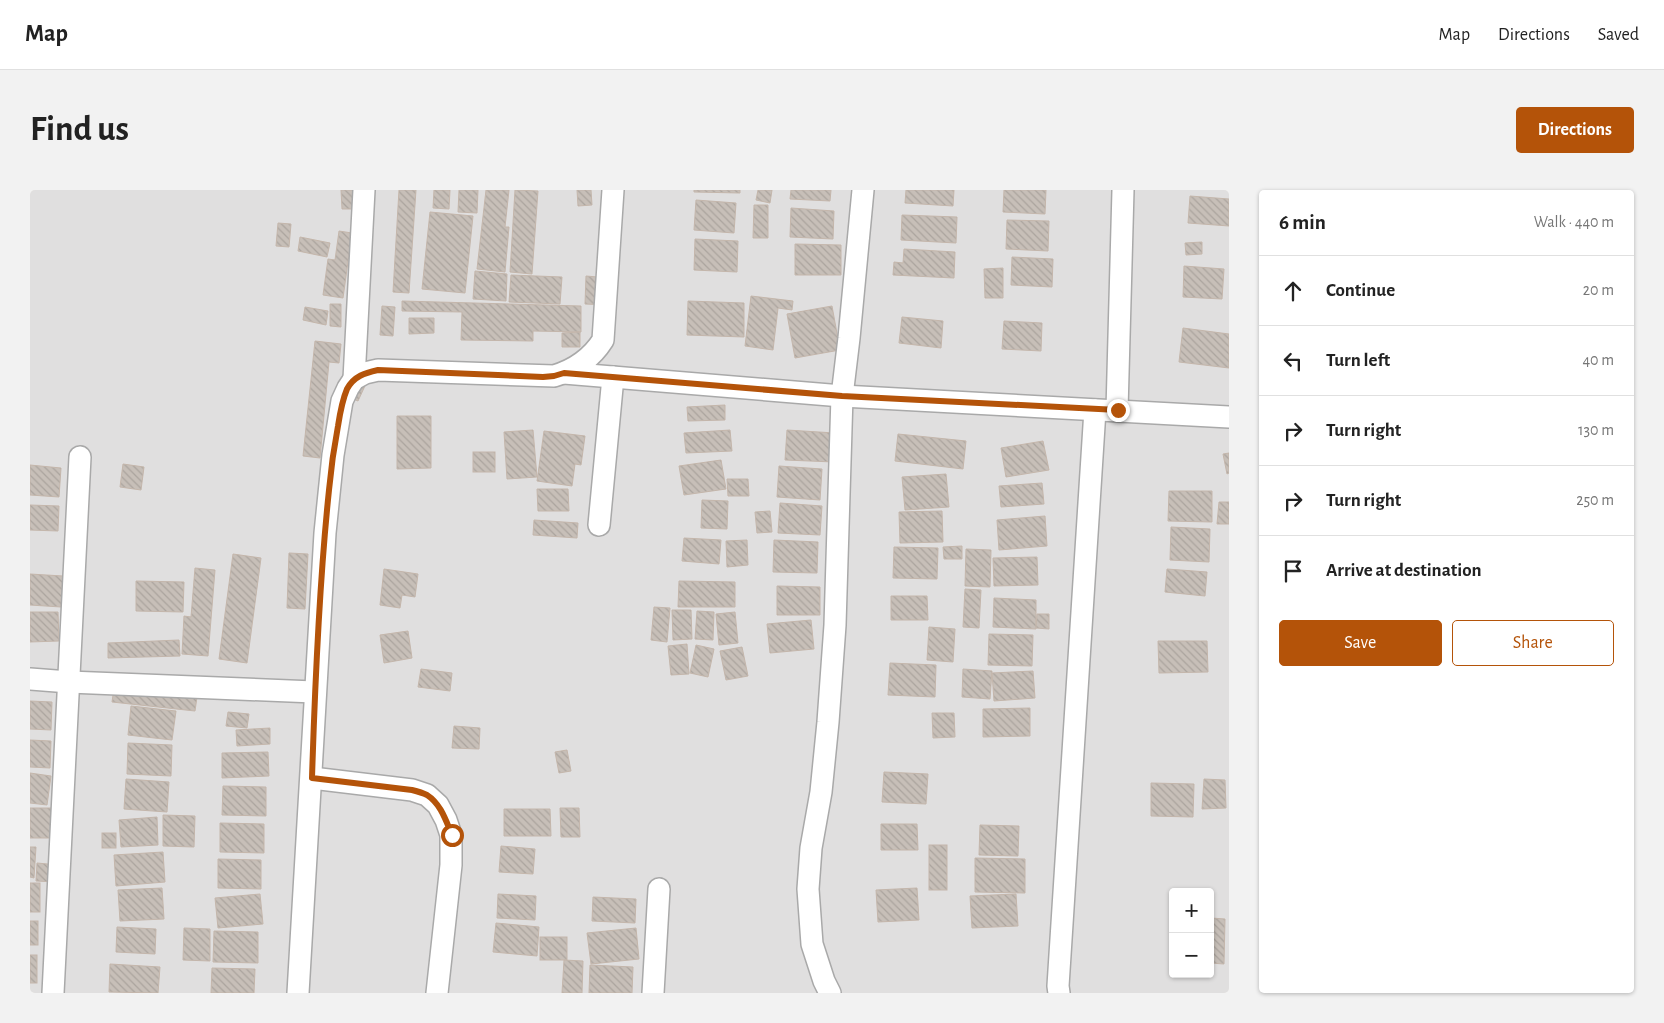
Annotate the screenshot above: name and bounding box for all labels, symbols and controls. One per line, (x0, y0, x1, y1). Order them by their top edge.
text: Map (25, 22, 68, 46)
text: Map (1439, 26, 1470, 44)
text: Directions (1498, 26, 1570, 44)
text: Saved (1598, 26, 1639, 44)
button: Directions (1516, 107, 1634, 153)
text: Find us (30, 112, 129, 147)
text: 6 min (1279, 212, 1326, 233)
text: Walk · 440 m (1534, 214, 1614, 230)
icon: ahead (1279, 277, 1307, 305)
text: Continue (1326, 281, 1395, 300)
text: 20 m (1583, 282, 1614, 298)
icon: left (1279, 347, 1307, 375)
text: Turn left (1326, 351, 1390, 370)
text: 40 m (1582, 352, 1614, 368)
route end (1107, 399, 1130, 422)
icon: right (1279, 417, 1307, 445)
text: Turn right (1326, 421, 1401, 440)
text: 130 m (1578, 422, 1614, 438)
icon: right (1279, 487, 1307, 515)
text: Turn right (1326, 491, 1401, 510)
text: 250 m (1576, 492, 1614, 508)
icon: arrive (1279, 557, 1307, 585)
text: Arrive at destination (1326, 561, 1482, 580)
button: Save (1279, 620, 1442, 666)
button: Share (1452, 620, 1614, 666)
route start (441, 824, 464, 847)
map controls (1169, 888, 1214, 978)
button: + (1169, 888, 1214, 933)
button: − (1169, 933, 1214, 978)

